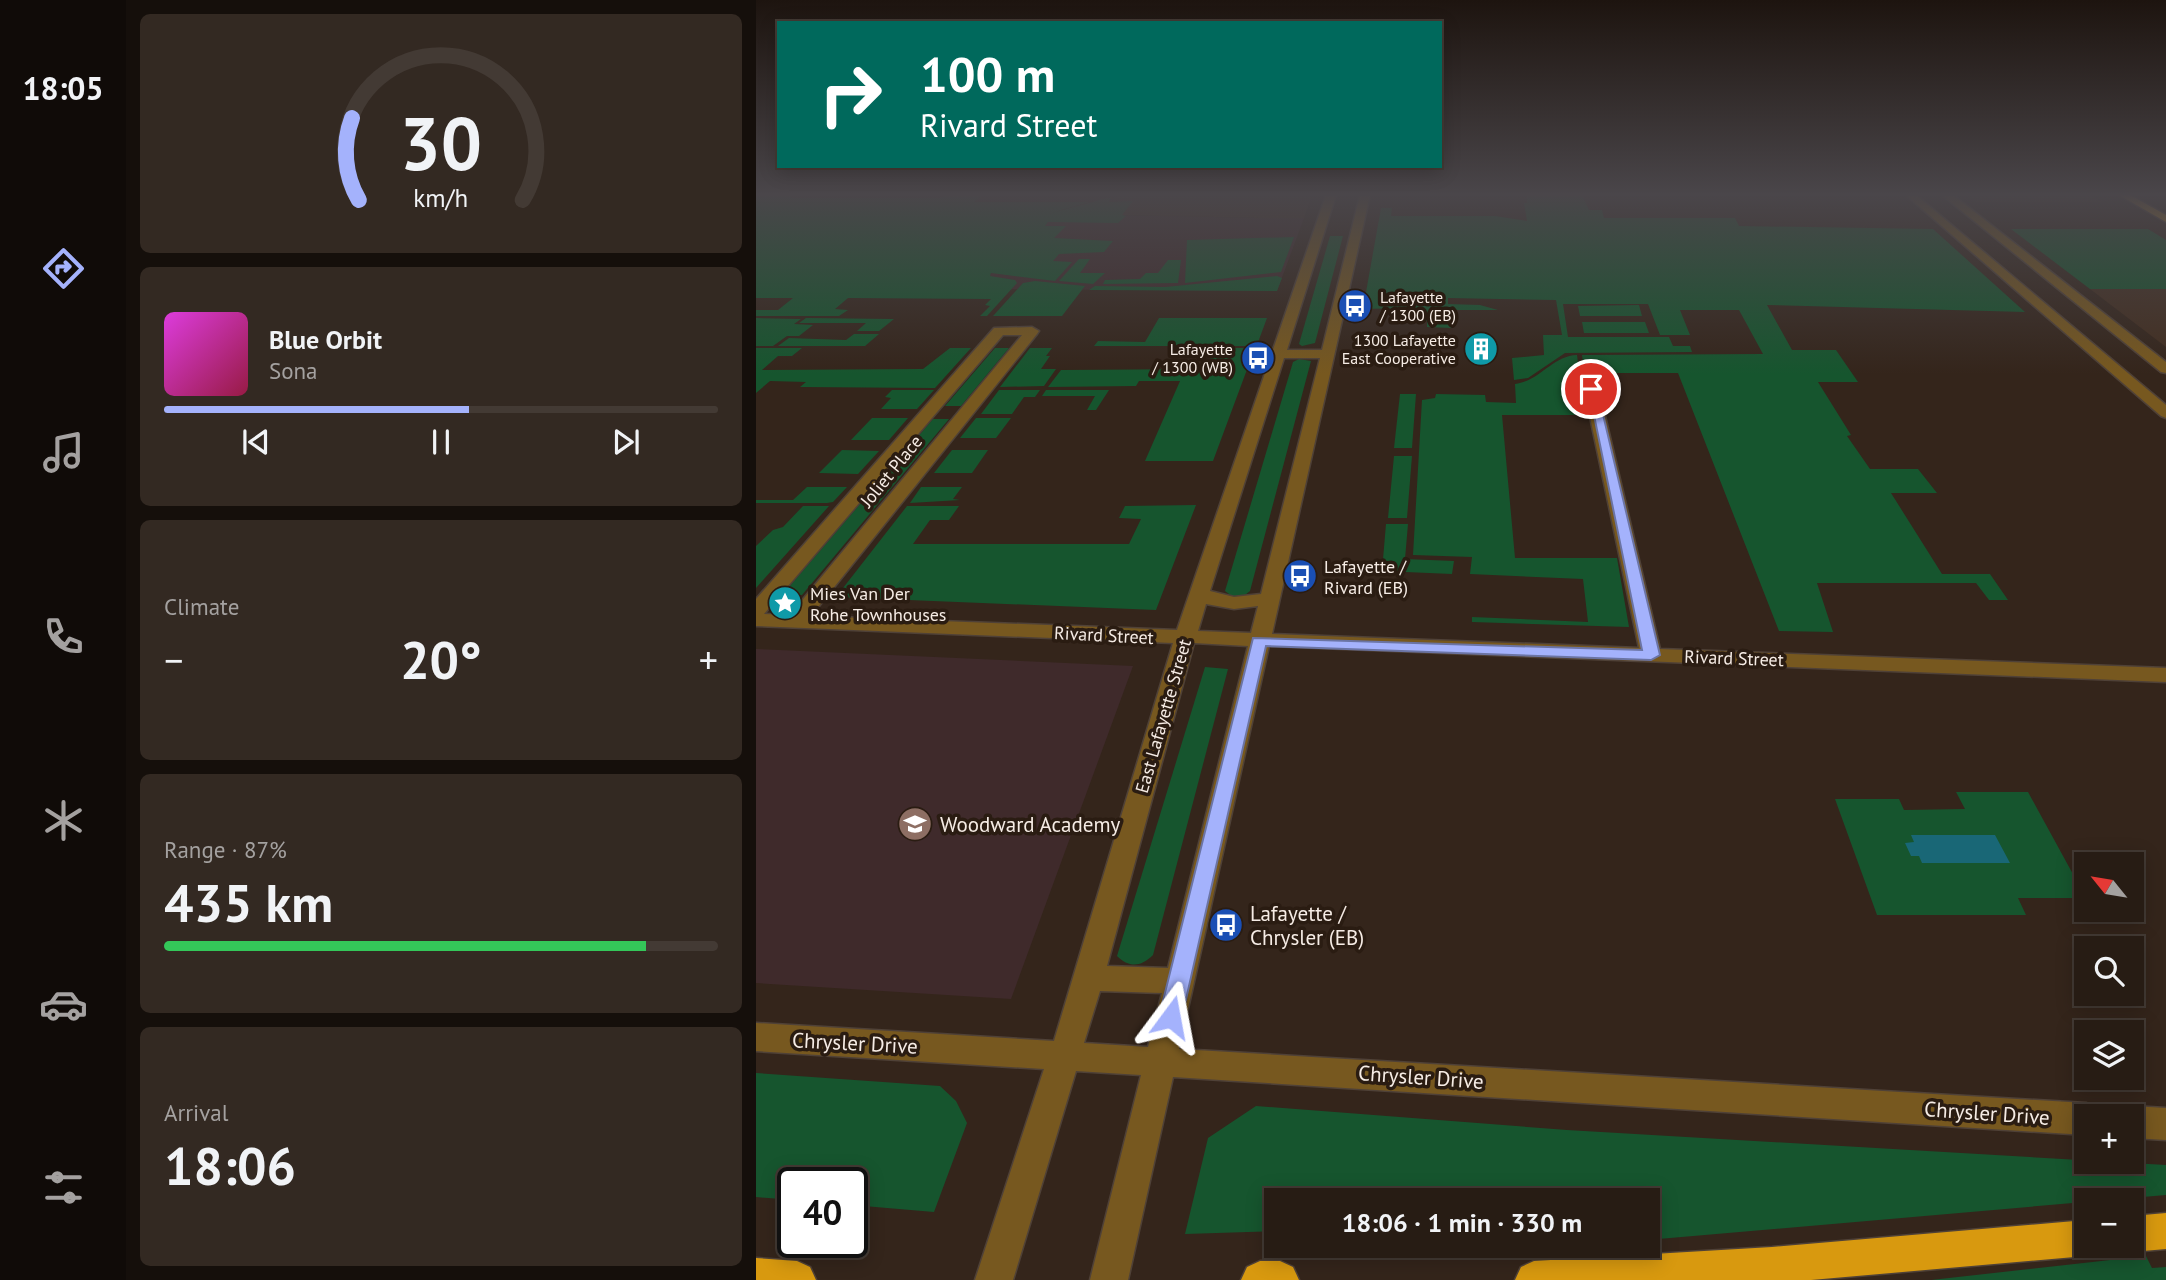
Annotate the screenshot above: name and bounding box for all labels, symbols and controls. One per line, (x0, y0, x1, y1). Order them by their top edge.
text: 100 m (920, 42, 1055, 106)
icon: right (805, 49, 896, 140)
text: 18:05 (22, 67, 104, 109)
text: 30 (400, 96, 482, 190)
text: Rivard Street (920, 104, 1097, 146)
text: km/h (414, 181, 468, 213)
icon: directions (39, 244, 88, 293)
bus stop icon: Lafayette / 1300 (EB) (1336, 287, 1374, 325)
place label: Lafayette / 1300 (EB) (1379, 287, 1456, 325)
text: Blue Orbit (269, 323, 382, 356)
place label: 1300 Lafayette East Cooperative (1342, 330, 1456, 368)
building icon: 1300 Lafayette East Cooperative (1462, 330, 1500, 368)
place label: Lafayette / 1300 (WB) (1151, 339, 1233, 377)
bus stop icon: Lafayette / 1300 (WB) (1239, 339, 1277, 377)
text: Sona (269, 356, 318, 385)
pin (1561, 359, 1621, 419)
icon: arrive (1572, 370, 1610, 408)
icon: previous (237, 423, 275, 461)
icon: pause (422, 423, 460, 461)
icon: next (607, 423, 645, 461)
icon: music (39, 428, 88, 477)
street label: Joliet Place (854, 430, 927, 512)
place label: Lafayette / Rivard (EB) (1324, 555, 1408, 599)
bus stop icon: Lafayette / Rivard (EB) (1281, 557, 1319, 595)
place label: Mies Van Der Rohe Townhouses (810, 582, 946, 626)
place icon: Mies Van Der Rohe Townhouses (766, 584, 804, 622)
text: Climate (164, 592, 239, 621)
icon: phone (39, 612, 88, 661)
street label: Rivard Street (1054, 621, 1154, 649)
text: 20° (400, 626, 482, 693)
text: − (164, 635, 183, 684)
text: + (699, 635, 718, 684)
street label: East Lafayette Street (1130, 636, 1196, 796)
street label: Rivard Street (1684, 645, 1784, 671)
icon: climate (39, 796, 88, 845)
school or university icon: Woodward Academy (896, 805, 934, 843)
place label: Woodward Academy (940, 811, 1120, 838)
text: Range · 87% (164, 835, 287, 864)
north arrow (2074, 852, 2144, 922)
map controls (2074, 852, 2144, 1258)
text: 435 km (164, 869, 333, 936)
place label: Lafayette / Chrysler (EB) (1250, 900, 1364, 951)
bus stop icon: Lafayette / Chrysler (EB) (1207, 906, 1245, 944)
button: search (2074, 936, 2144, 1006)
icon: car (39, 980, 88, 1029)
position arrow (1134, 980, 1208, 1054)
button: layers (2074, 1020, 2144, 1090)
street label: Chrysler Drive (791, 1026, 919, 1060)
street label: Chrysler Drive (1357, 1059, 1485, 1095)
street label: Chrysler Drive (1923, 1095, 2051, 1131)
text: Arrival (164, 1098, 228, 1127)
button: + (2074, 1104, 2144, 1174)
text: 18:06 (164, 1132, 296, 1199)
icon: filters (39, 1163, 88, 1212)
speed limit sign: 40 (777, 1167, 868, 1258)
button: − (2074, 1188, 2144, 1258)
text: 18:06 · 1 min · 330 m (1342, 1206, 1582, 1239)

